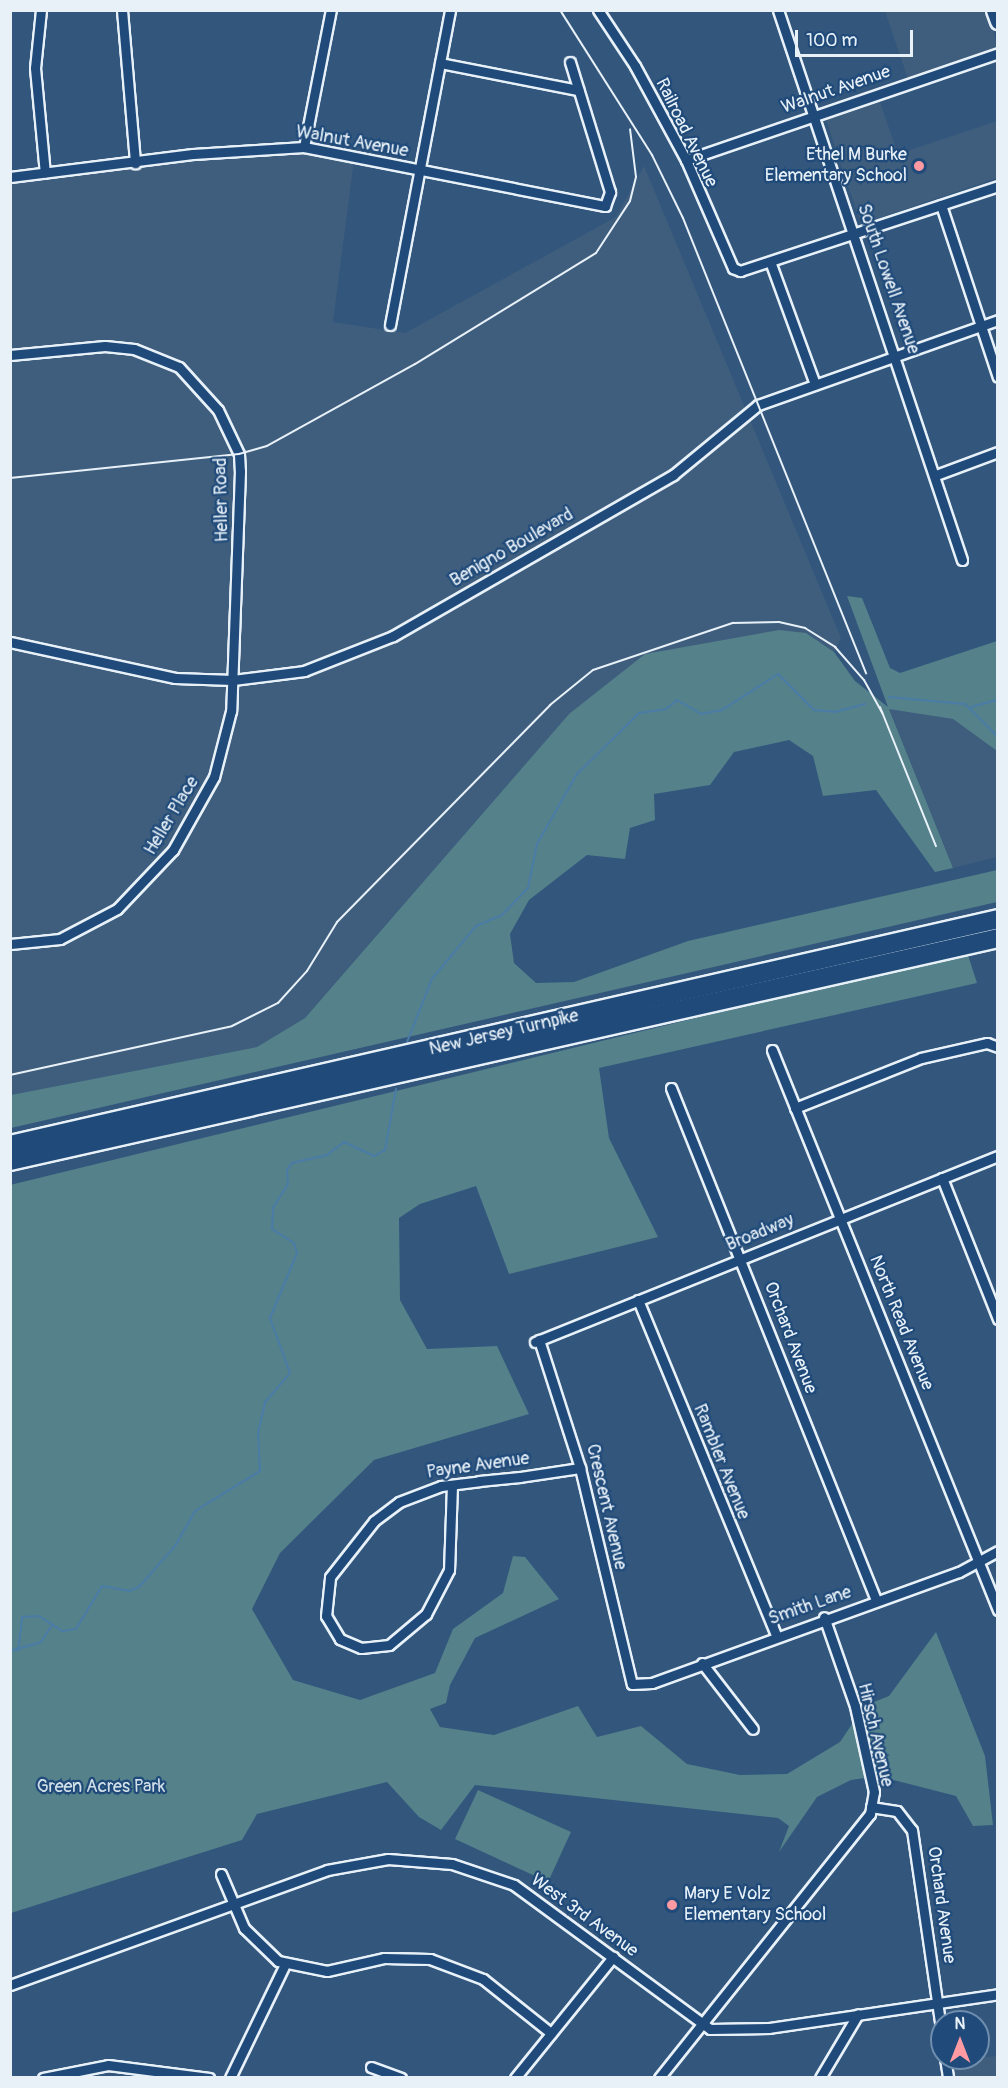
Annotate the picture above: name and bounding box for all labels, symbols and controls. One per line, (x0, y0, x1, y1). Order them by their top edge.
scale bar (798, 18, 916, 56)
text: 100 m (806, 29, 858, 52)
street label: Walnut Avenue (779, 61, 893, 119)
street label: Railroad Avenue (650, 75, 722, 191)
street label: Walnut Avenue (294, 121, 410, 163)
place label: Ethel M Burke Elementary School (765, 145, 907, 188)
marker: Ethel M Burke Elementary School (912, 159, 926, 173)
street label: South Lowell Avenue (852, 201, 924, 357)
street label: Heller Road (210, 458, 234, 542)
street label: Benigno Boulevard (447, 504, 577, 592)
street label: Heller Place (140, 773, 204, 859)
street label: New Jersey Turnpike (427, 1005, 581, 1061)
street label: Broadway (723, 1210, 797, 1256)
street label: North Read Avenue (864, 1252, 938, 1394)
street label: Orchard Avenue (759, 1279, 821, 1397)
street label: Rambler Avenue (688, 1401, 754, 1523)
street label: Crescent Avenue (581, 1442, 631, 1572)
street label: Payne Avenue (425, 1448, 531, 1484)
street label: Smith Lane (766, 1582, 854, 1630)
street label: Hirsch Avenue (853, 1681, 897, 1789)
park label: Green Acres Park (37, 1776, 165, 1798)
street label: Orchard Avenue (922, 1845, 960, 1965)
street label: West 3rd Avenue (526, 1870, 642, 1962)
place label: Mary E Volz Elementary School (684, 1884, 826, 1926)
marker: Mary E Volz Elementary School (665, 1898, 679, 1912)
north arrow (930, 2010, 990, 2070)
text: N (955, 2014, 965, 2034)

